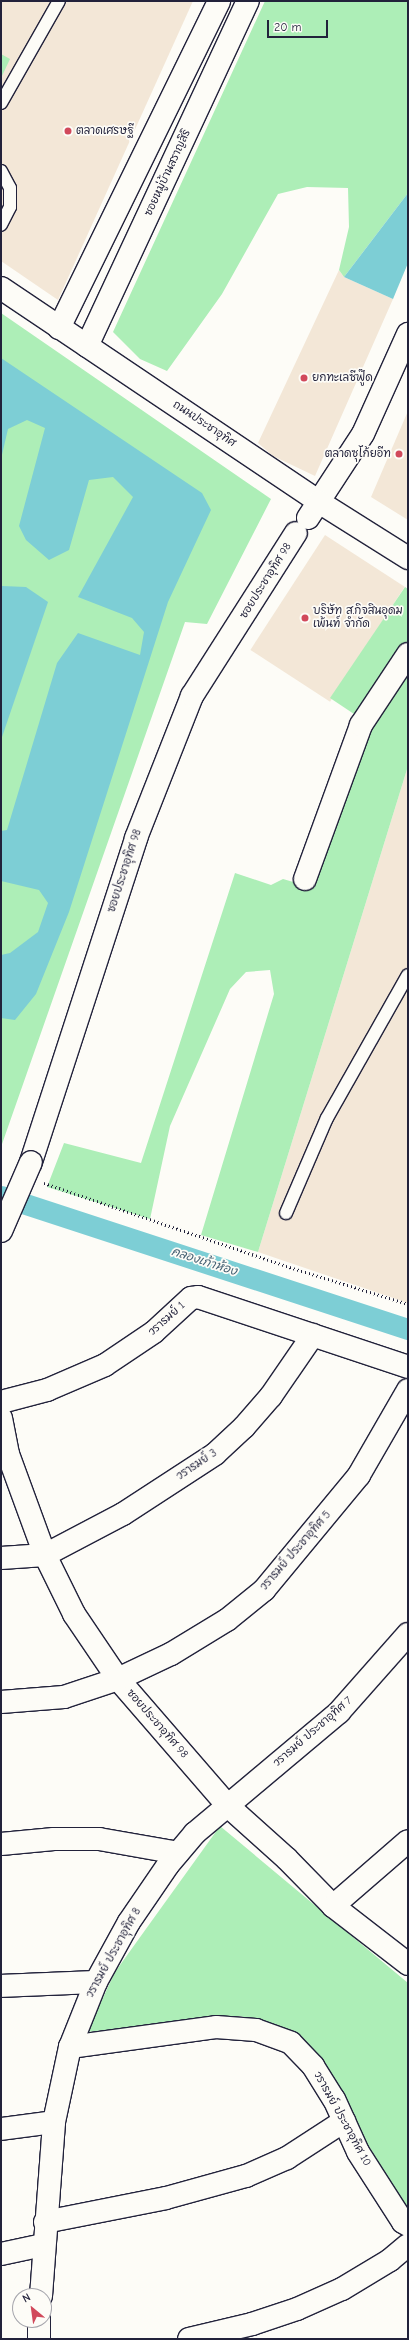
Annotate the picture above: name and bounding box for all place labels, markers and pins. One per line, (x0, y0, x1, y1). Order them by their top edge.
place label: ตลาดเศรษฐี (76, 124, 134, 138)
marker: ตลาดเศรษฐี (63, 126, 73, 136)
place label: ยกทะเลซีฟู๊ด (312, 371, 373, 385)
marker: ยกทะเลซีฟู๊ด (299, 373, 309, 383)
place label: ตลาดซุโก้ยอีท (325, 447, 391, 461)
marker: ตลาดซุโก้ยอีท (394, 449, 404, 459)
place label: บริษัท ส.กิจสินอุดม เพ้นท์ จำกัด (313, 605, 403, 631)
marker: บริษัท ส.กิจสินอุดม เพ้นท์ จำกัด (300, 613, 310, 623)

